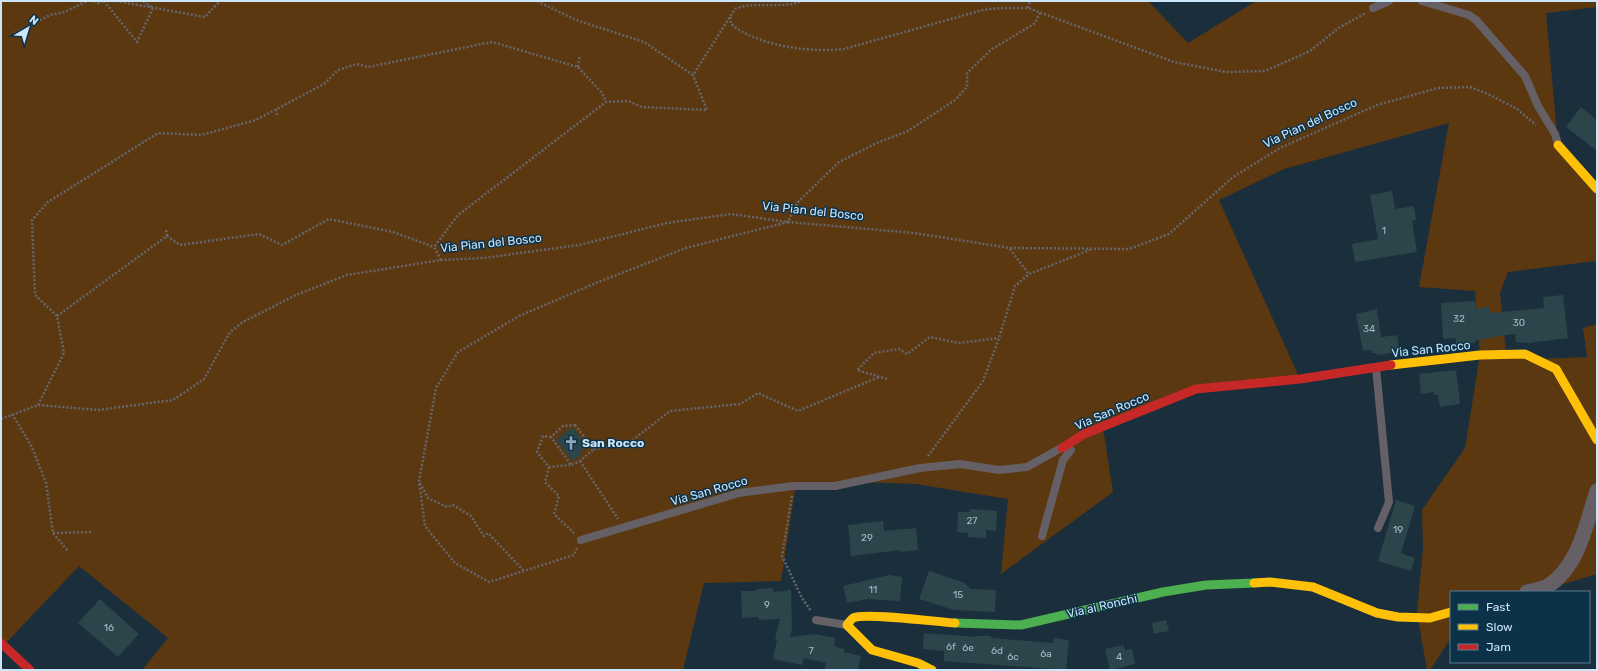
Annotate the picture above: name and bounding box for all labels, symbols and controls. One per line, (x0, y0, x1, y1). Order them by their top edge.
north arrow (8, 8, 48, 48)
text: N (27, 13, 41, 28)
street label: Via Pian del Bosco (1261, 95, 1359, 151)
street label: Via Pian del Bosco (762, 199, 865, 223)
house number: 1 (1382, 225, 1386, 237)
street label: Via Pian del Bosco (440, 231, 543, 255)
house number: 32 (1453, 313, 1465, 325)
house number: 30 (1513, 317, 1525, 329)
house number: 34 (1363, 323, 1375, 335)
street label: Via San Rocco (1391, 338, 1471, 360)
street label: Via San Rocco (1073, 389, 1151, 433)
church icon: San Rocco (563, 435, 579, 451)
place label: San Rocco (582, 436, 644, 450)
street label: Via San Rocco (669, 473, 749, 509)
house number: 27 (967, 515, 978, 527)
house number: 19 (1393, 524, 1403, 536)
house number: 29 (861, 532, 873, 544)
house number: 11 (869, 584, 877, 596)
house number: 15 (953, 589, 963, 601)
street label: Via ai Ronchi (1066, 591, 1139, 621)
legend (1450, 591, 1590, 663)
house number: 9 (764, 599, 770, 611)
text: Fast (1486, 600, 1510, 614)
text: Slow (1486, 620, 1513, 634)
house number: 16 (104, 622, 114, 634)
text: Jam (1486, 640, 1511, 654)
house number: 6f (946, 641, 956, 653)
house number: 6e (962, 642, 974, 654)
house number: 7 (808, 645, 814, 657)
house number: 6d (991, 645, 1003, 657)
house number: 6a (1040, 648, 1052, 660)
house number: 6c (1007, 651, 1019, 663)
house number: 4 (1116, 651, 1122, 663)

